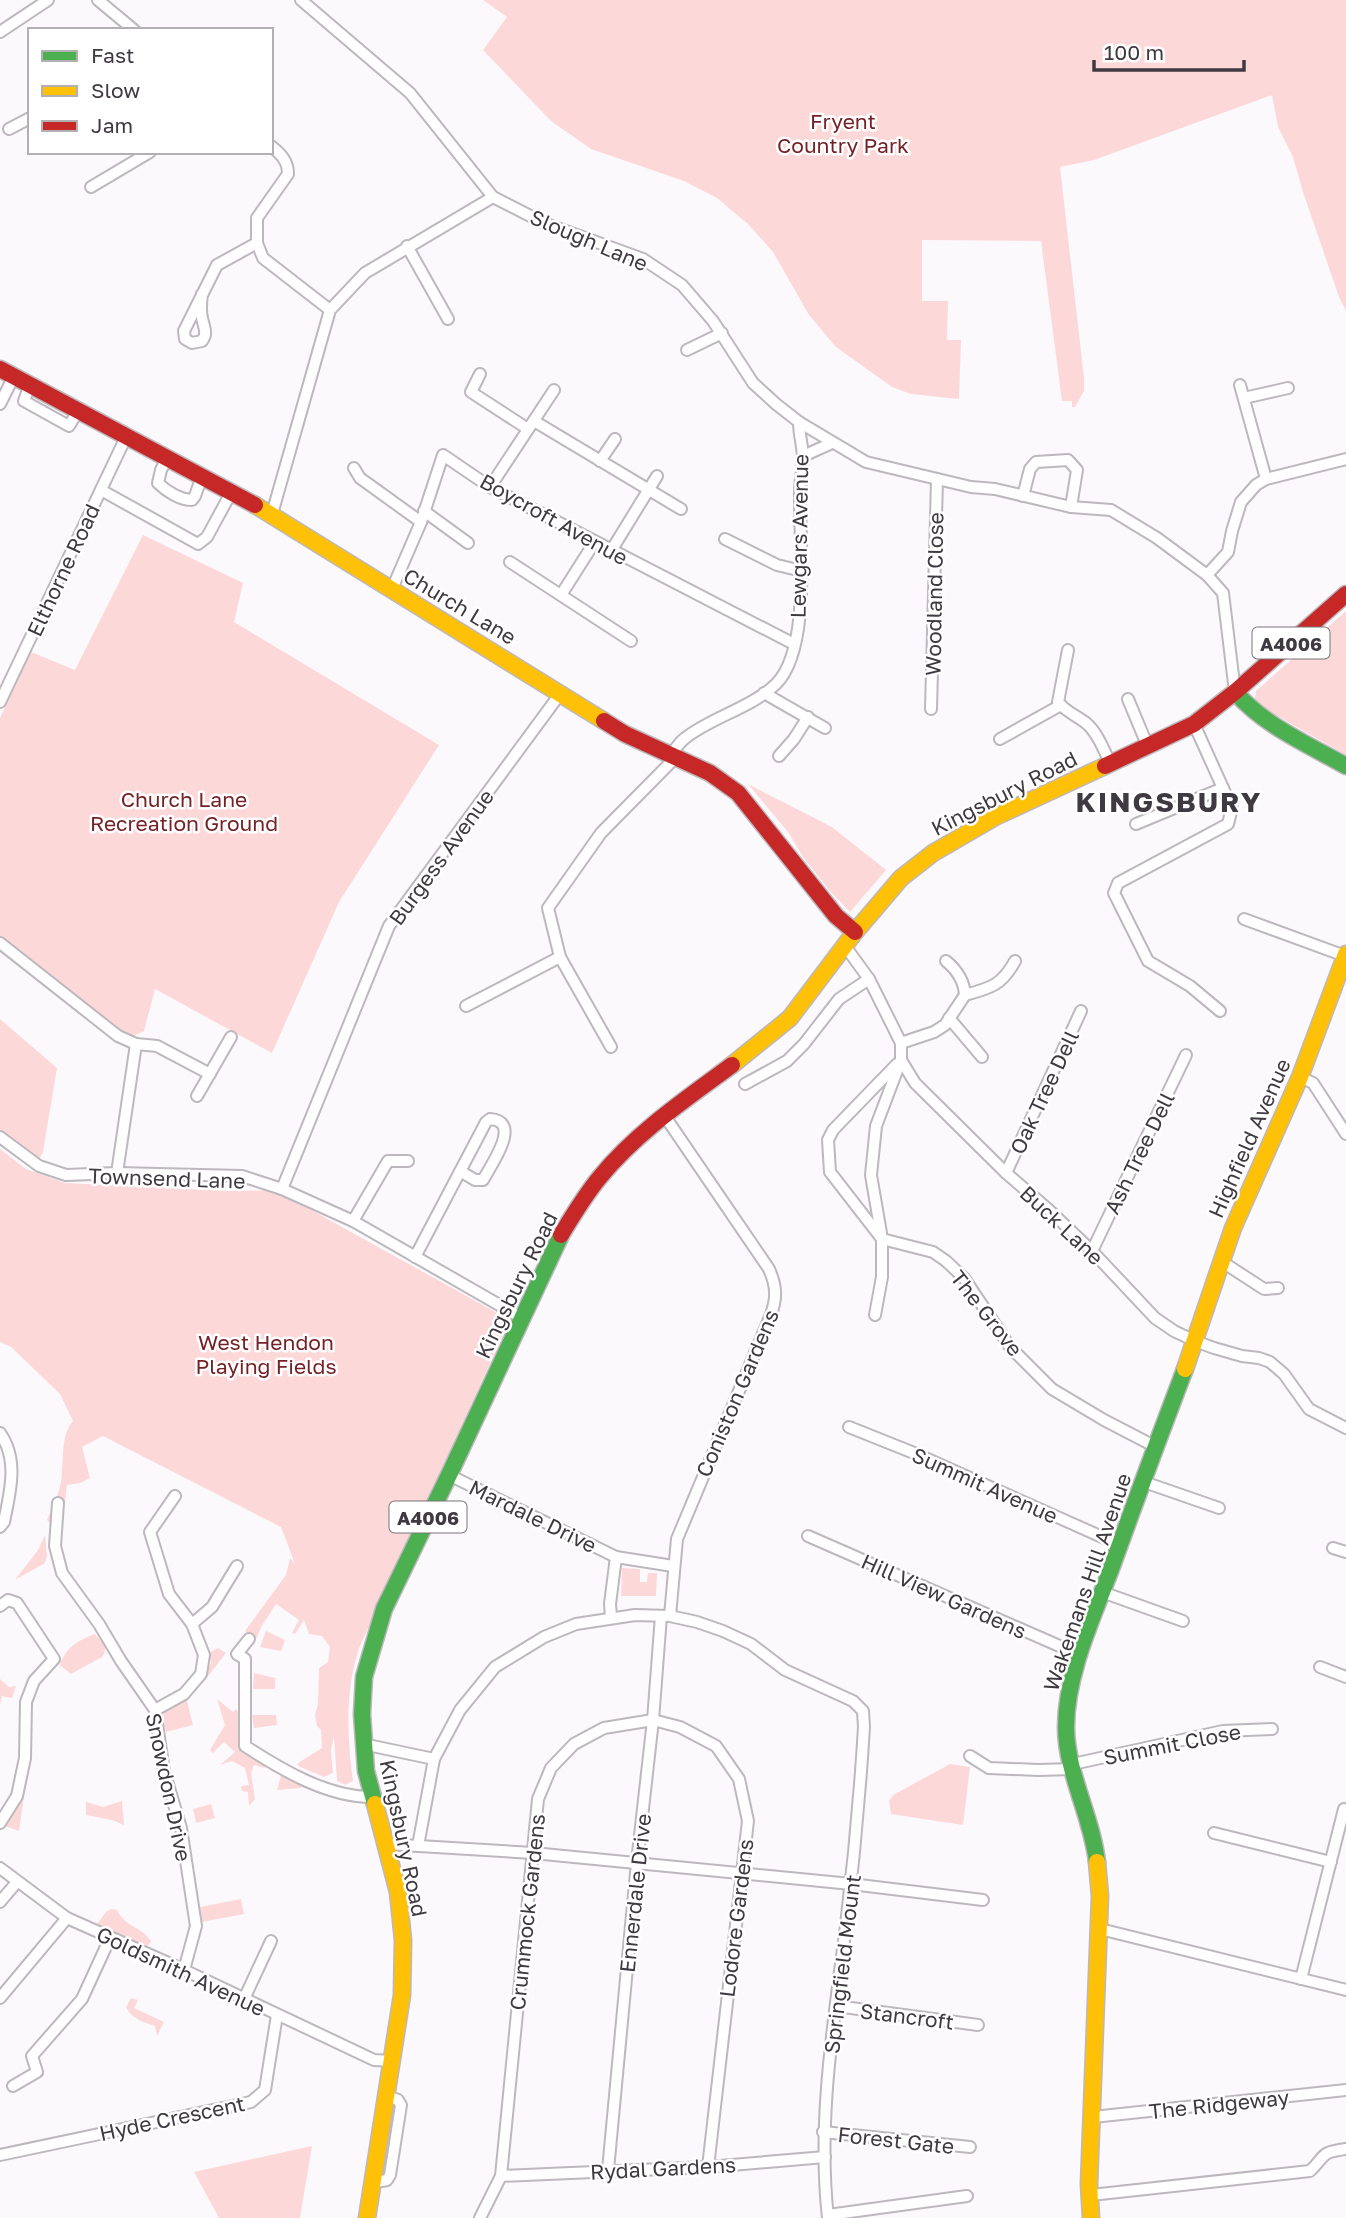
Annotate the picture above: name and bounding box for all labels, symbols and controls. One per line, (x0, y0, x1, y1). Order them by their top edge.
legend (28, 28, 273, 154)
scale bar (1094, 28, 1244, 72)
text: 100 m (1104, 39, 1164, 65)
text: Fast (91, 42, 134, 68)
text: Slow (91, 77, 140, 103)
park label: Fryent Country Park (777, 108, 909, 158)
text: Jam (91, 112, 133, 138)
street label: Slough Lane (526, 204, 652, 276)
street label: Lewgars Avenue (785, 454, 813, 618)
street label: Boycroft Avenue (476, 468, 632, 570)
street label: Elthorne Road (21, 500, 105, 640)
street label: Woodland Close (920, 512, 948, 676)
street label: Church Lane (399, 562, 521, 650)
road number: A4006 (1252, 628, 1330, 658)
street label: Kingsbury Road (927, 745, 1081, 841)
street label: Burgess Avenue (383, 784, 499, 930)
district label: KINGSBURY (1076, 785, 1262, 818)
park label: Church Lane Recreation Ground (90, 786, 278, 836)
street label: Oak Tree Dell (1004, 1026, 1084, 1158)
street label: Highfield Avenue (1202, 1054, 1296, 1222)
street label: Ash Tree Dell (1098, 1088, 1180, 1218)
street label: Townsend Lane (88, 1162, 246, 1194)
street label: Buck Lane (1015, 1180, 1109, 1270)
street label: Kingsbury Road (469, 1207, 563, 1363)
street label: The Grove (945, 1265, 1029, 1361)
street label: Coniston Gardens (690, 1305, 784, 1481)
park label: West Hendon Playing Fields (195, 1329, 337, 1379)
street label: Summit Avenue (908, 1441, 1062, 1529)
street label: Wakemans Hill Avenue (1037, 1470, 1137, 1694)
street label: Mardale Drive (465, 1474, 601, 1558)
road number: A4006 (390, 1502, 466, 1532)
street label: Hill View Gardens (857, 1548, 1031, 1644)
street label: Snowdon Drive (141, 1710, 197, 1864)
street label: Summit Close (1101, 1718, 1243, 1770)
street label: Kingsbury Road (375, 1757, 433, 1919)
street label: Ennerdale Drive (614, 1812, 656, 1974)
street label: Crummock Gardens (504, 1813, 550, 2011)
street label: Lodore Gardens (713, 1837, 759, 1999)
street label: Springfield Mount (818, 1873, 866, 2055)
street label: Goldsmith Avenue (93, 1921, 269, 2021)
street label: Stancroft (859, 1997, 955, 2035)
street label: The Ridgeway (1148, 2084, 1291, 2124)
street label: Hyde Crescent (97, 2090, 247, 2146)
street label: Forest Gate (837, 2121, 955, 2159)
street label: Rydal Gardens (589, 2151, 737, 2185)

